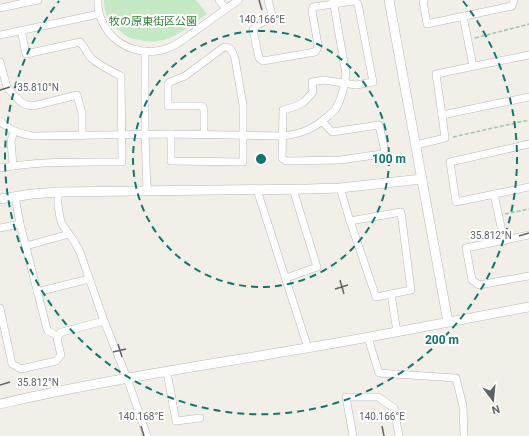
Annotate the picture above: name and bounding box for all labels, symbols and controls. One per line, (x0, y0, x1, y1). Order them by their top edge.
text: 140.166°E (239, 14, 285, 25)
park label: 牧の原東街区公園 (109, 15, 197, 28)
text: 35.810°N (17, 82, 59, 93)
centre of rings (254, 152, 268, 166)
text: 100 m (372, 152, 406, 166)
text: 35.812°N (470, 230, 512, 241)
text: 200 m (425, 333, 459, 347)
text: 35.812°N (17, 377, 59, 388)
north arrow (473, 380, 513, 420)
text: N (490, 402, 501, 417)
text: 140.168°E (118, 411, 164, 422)
text: 140.166°E (359, 411, 405, 422)

